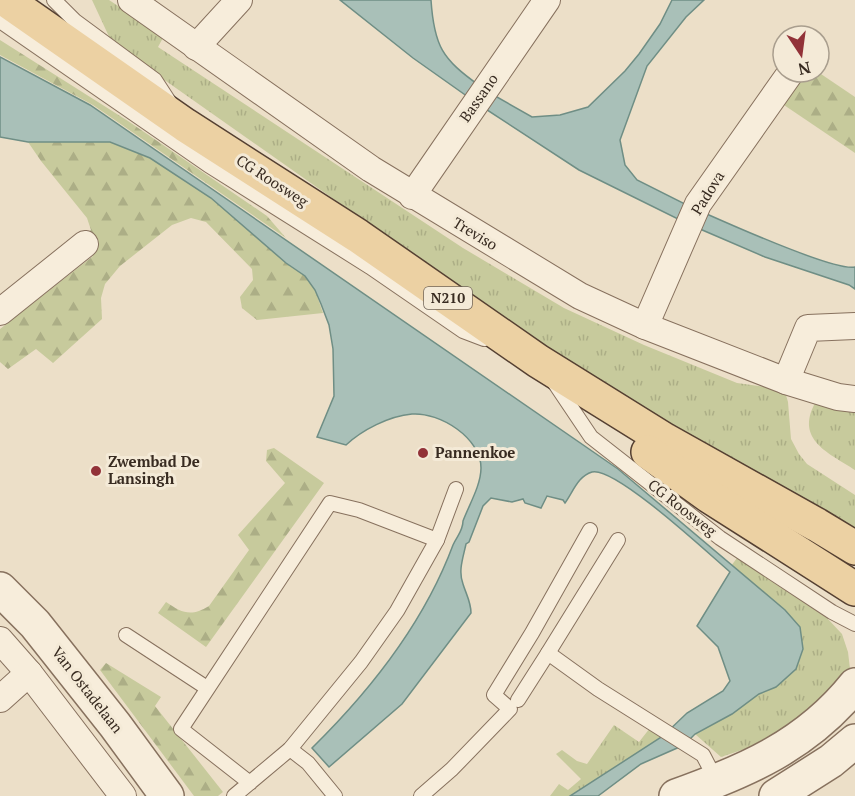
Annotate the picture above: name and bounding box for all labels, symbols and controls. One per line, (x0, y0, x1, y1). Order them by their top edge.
north arrow (771, 24, 831, 84)
text: N (796, 57, 813, 81)
street label: Bassano (454, 69, 502, 126)
street label: CG Roosweg (233, 149, 313, 211)
street label: Padova (686, 166, 729, 218)
street label: Treviso (449, 212, 502, 254)
road number: N210 (424, 287, 472, 309)
place label: Pannenkoe (435, 442, 515, 462)
marker: Pannenkoe (416, 446, 430, 460)
place label: Zwembad De Lansingh (108, 451, 200, 488)
marker: Zwembad De Lansingh (89, 464, 103, 478)
street label: CG Roosweg (644, 474, 722, 541)
street label: Van Ostadelaan (48, 642, 128, 737)

